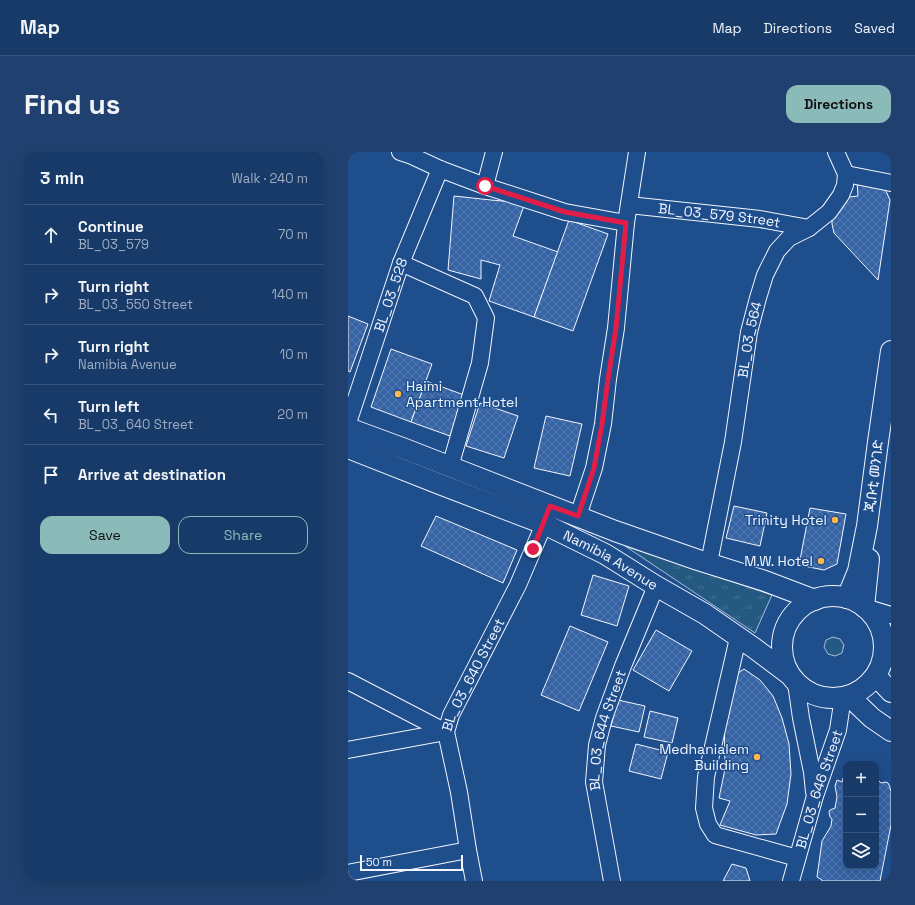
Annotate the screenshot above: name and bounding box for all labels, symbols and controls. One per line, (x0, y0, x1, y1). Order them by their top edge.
text: Map (20, 15, 60, 40)
text: Map (712, 19, 742, 37)
text: Directions (764, 19, 832, 37)
text: Saved (854, 19, 895, 37)
button: Directions (786, 85, 891, 123)
text: Find us (24, 86, 121, 122)
text: 3 min (40, 167, 84, 189)
text: Walk · 240 m (232, 170, 308, 187)
route start (476, 177, 494, 195)
street label: BL_03_579 Street (657, 199, 782, 232)
text: Continue (78, 217, 144, 236)
icon: ahead (40, 224, 62, 246)
text: 70 m (278, 226, 308, 243)
text: BL_03_579 (78, 236, 149, 253)
street label: BL_03_528 (370, 255, 411, 334)
text: Turn right (78, 277, 149, 296)
icon: right (40, 284, 62, 306)
text: 140 m (272, 286, 308, 303)
text: BL_03_550 Street (78, 296, 193, 313)
street label: BL_03_564 (733, 299, 766, 379)
text: Turn right (78, 337, 149, 356)
icon: right (40, 344, 62, 366)
text: 10 m (280, 346, 308, 363)
text: Namibia Avenue (78, 356, 177, 373)
place label: Haimi Apartment Hotel (406, 377, 518, 411)
marker: Haimi Apartment Hotel (393, 389, 403, 399)
text: Turn left (78, 397, 140, 416)
icon: left (40, 404, 62, 426)
text: 20 m (277, 406, 308, 423)
text: BL_03_640 Street (78, 416, 193, 433)
street label: ጂቡቲ መንገድ (861, 439, 887, 513)
icon: arrive (40, 464, 62, 486)
text: Arrive at destination (78, 465, 226, 484)
place label: Trinity Hotel (745, 511, 827, 529)
marker: Trinity Hotel (830, 515, 840, 525)
button: Save (40, 516, 170, 554)
button: Share (178, 516, 308, 554)
street label: Namibia Avenue (560, 526, 661, 594)
route end (524, 540, 542, 558)
place label: M.W. Hotel (744, 552, 813, 570)
marker: M.W. Hotel (816, 556, 826, 566)
street label: BL_03_640 Street (438, 615, 508, 733)
street label: BL_03_644 Street (585, 667, 630, 792)
street label: BL_03_646 Street (792, 727, 846, 851)
place label: Medhanialem Building (659, 740, 749, 774)
marker: Medhanialem Building (752, 752, 762, 762)
map controls (843, 761, 879, 869)
button: + (843, 761, 879, 797)
button: − (843, 797, 879, 833)
button: layers (843, 833, 879, 869)
scale bar (360, 853, 463, 872)
text: 50 m (366, 855, 392, 869)

